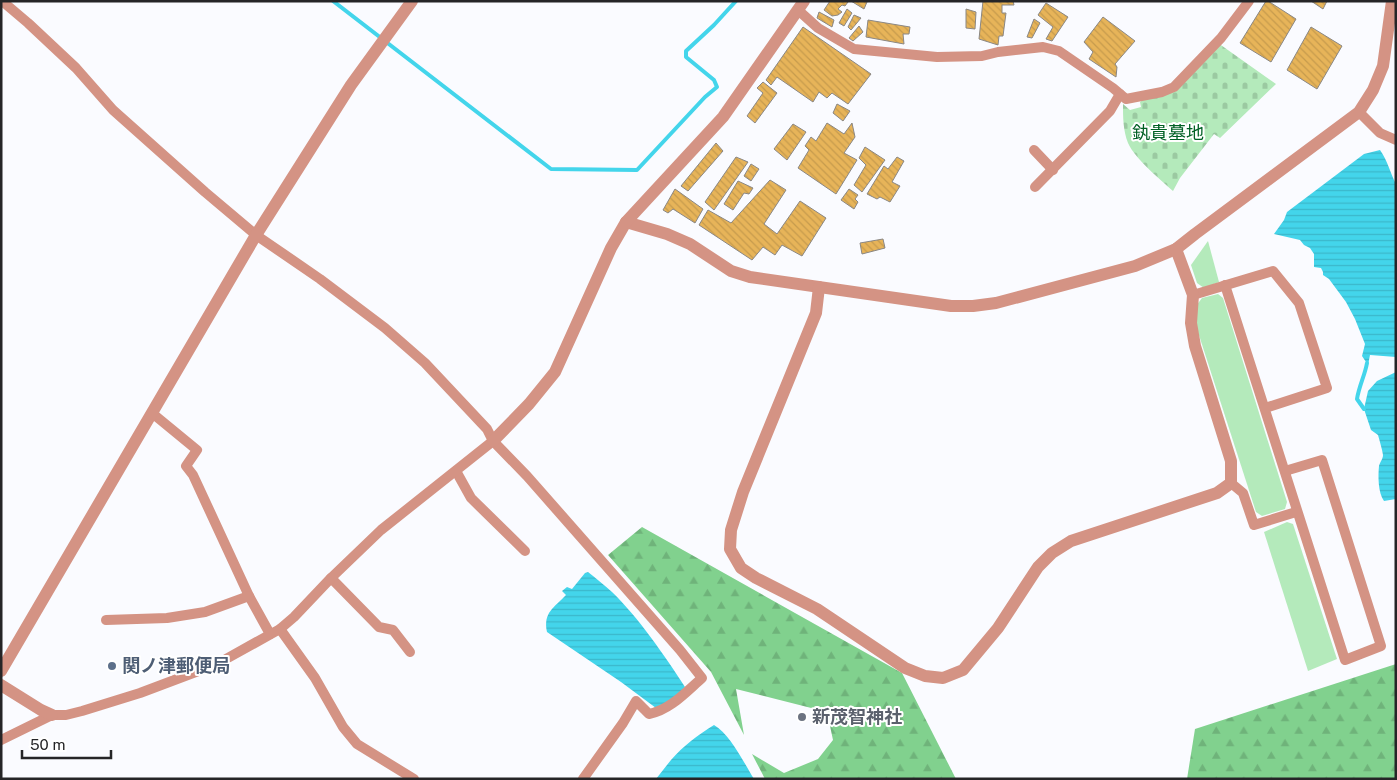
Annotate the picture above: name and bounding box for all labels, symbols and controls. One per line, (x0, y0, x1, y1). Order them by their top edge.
park label: 釻貴墓地 (1132, 122, 1204, 143)
place label: 関ノ津郵便局 (122, 655, 230, 676)
marker: 関ノ津郵便局 (106, 660, 118, 672)
place label: 新茂智神社 (812, 706, 902, 727)
marker: 新茂智神社 (796, 711, 808, 723)
scale bar (22, 728, 111, 760)
text: 50 m (30, 736, 65, 753)

